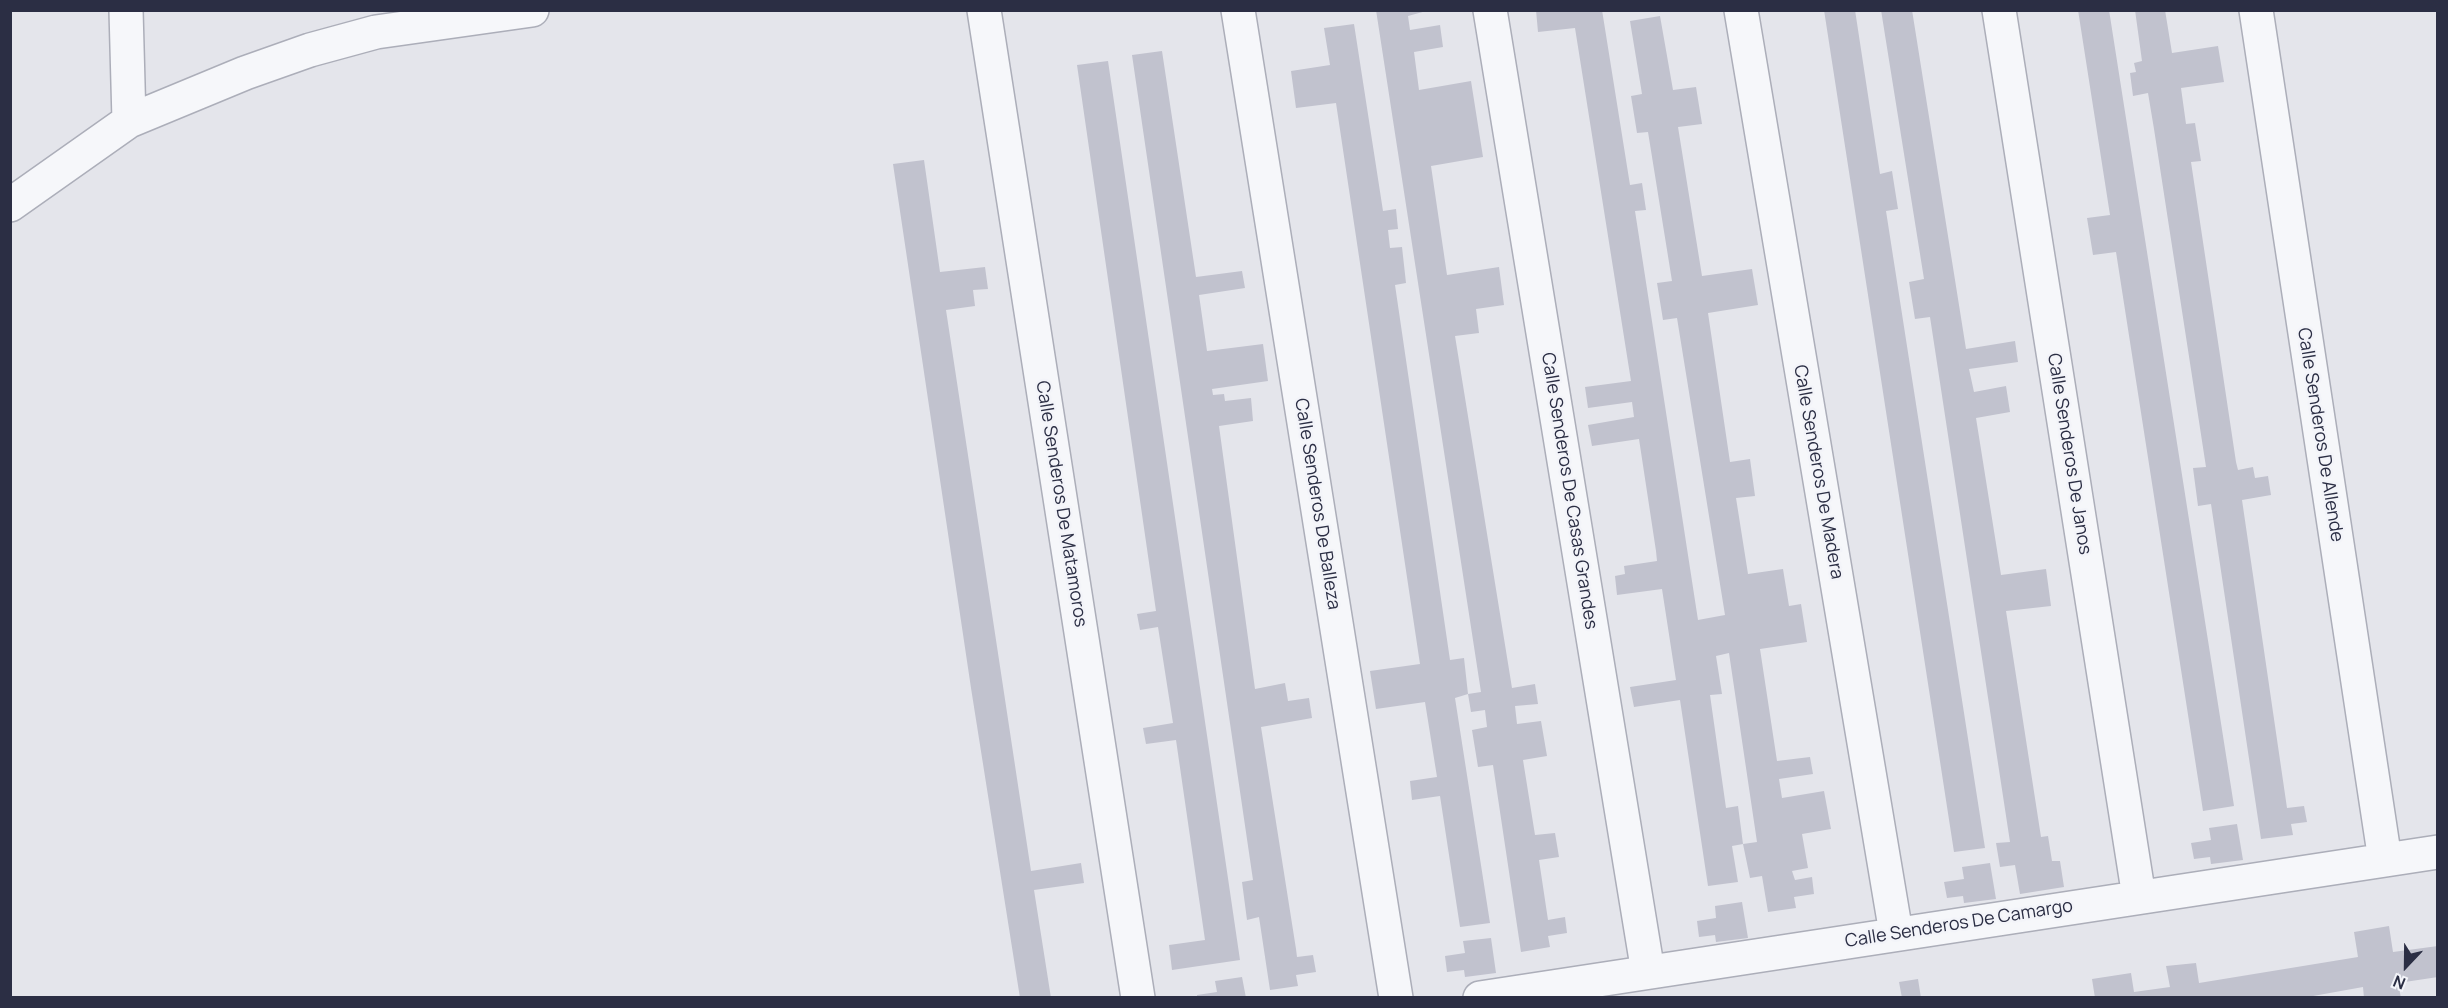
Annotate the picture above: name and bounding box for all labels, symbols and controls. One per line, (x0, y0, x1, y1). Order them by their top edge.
street label: Calle Senderos De Allende (2292, 326, 2348, 544)
street label: Calle Senderos De Casas Grandes (1536, 351, 1602, 631)
street label: Calle Senderos De Janos (2042, 352, 2096, 556)
street label: Calle Senderos De Madera (1789, 363, 1847, 581)
street label: Calle Senderos De Matamoros (1031, 379, 1091, 629)
street label: Calle Senderos De Balleza (1290, 397, 1344, 611)
street label: Calle Senderos De Camargo (1844, 895, 2074, 953)
north arrow (2376, 936, 2436, 996)
text: N (2390, 970, 2409, 995)

